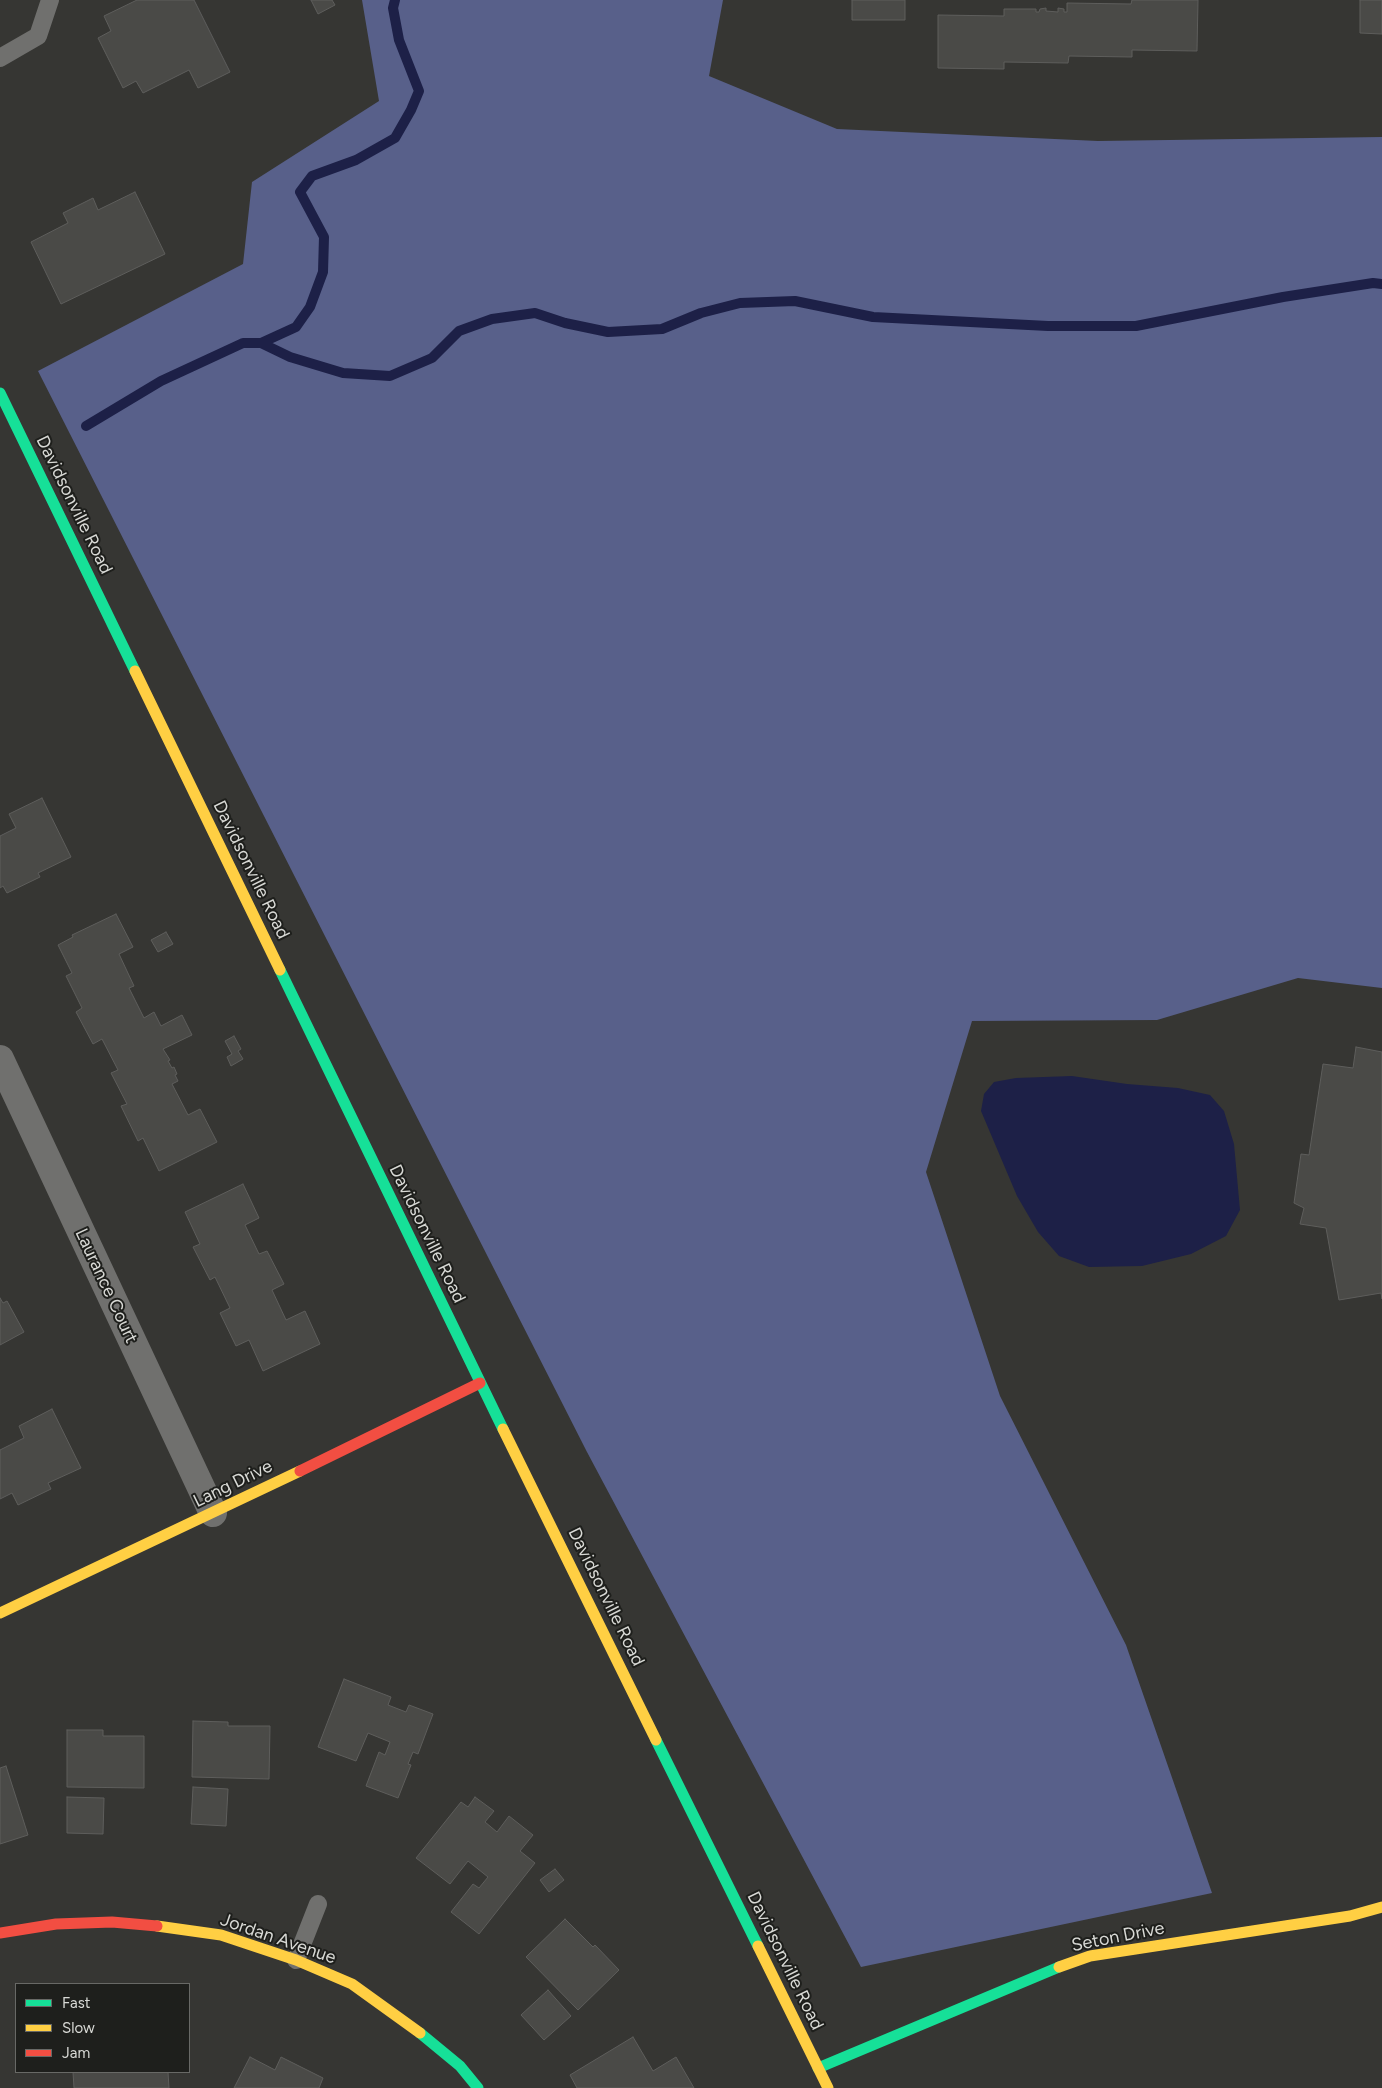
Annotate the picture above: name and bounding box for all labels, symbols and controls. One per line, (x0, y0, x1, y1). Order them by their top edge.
street label: Davidsonville Road (31, 432, 117, 578)
street label: Davidsonville Road (208, 797, 294, 943)
street label: Davidsonville Road (384, 1161, 470, 1307)
street label: Laurance Court (70, 1225, 142, 1347)
street label: Lang Drive (190, 1456, 276, 1512)
street label: Davidsonville Road (563, 1524, 649, 1670)
street label: Davidsonville Road (742, 1888, 828, 2034)
street label: Jordan Avenue (217, 1909, 339, 1969)
street label: Seton Drive (1070, 1917, 1166, 1957)
legend (15, 1983, 190, 2073)
text: Fast (62, 1994, 90, 2012)
text: Slow (62, 2019, 95, 2037)
text: Jam (62, 2044, 90, 2062)

